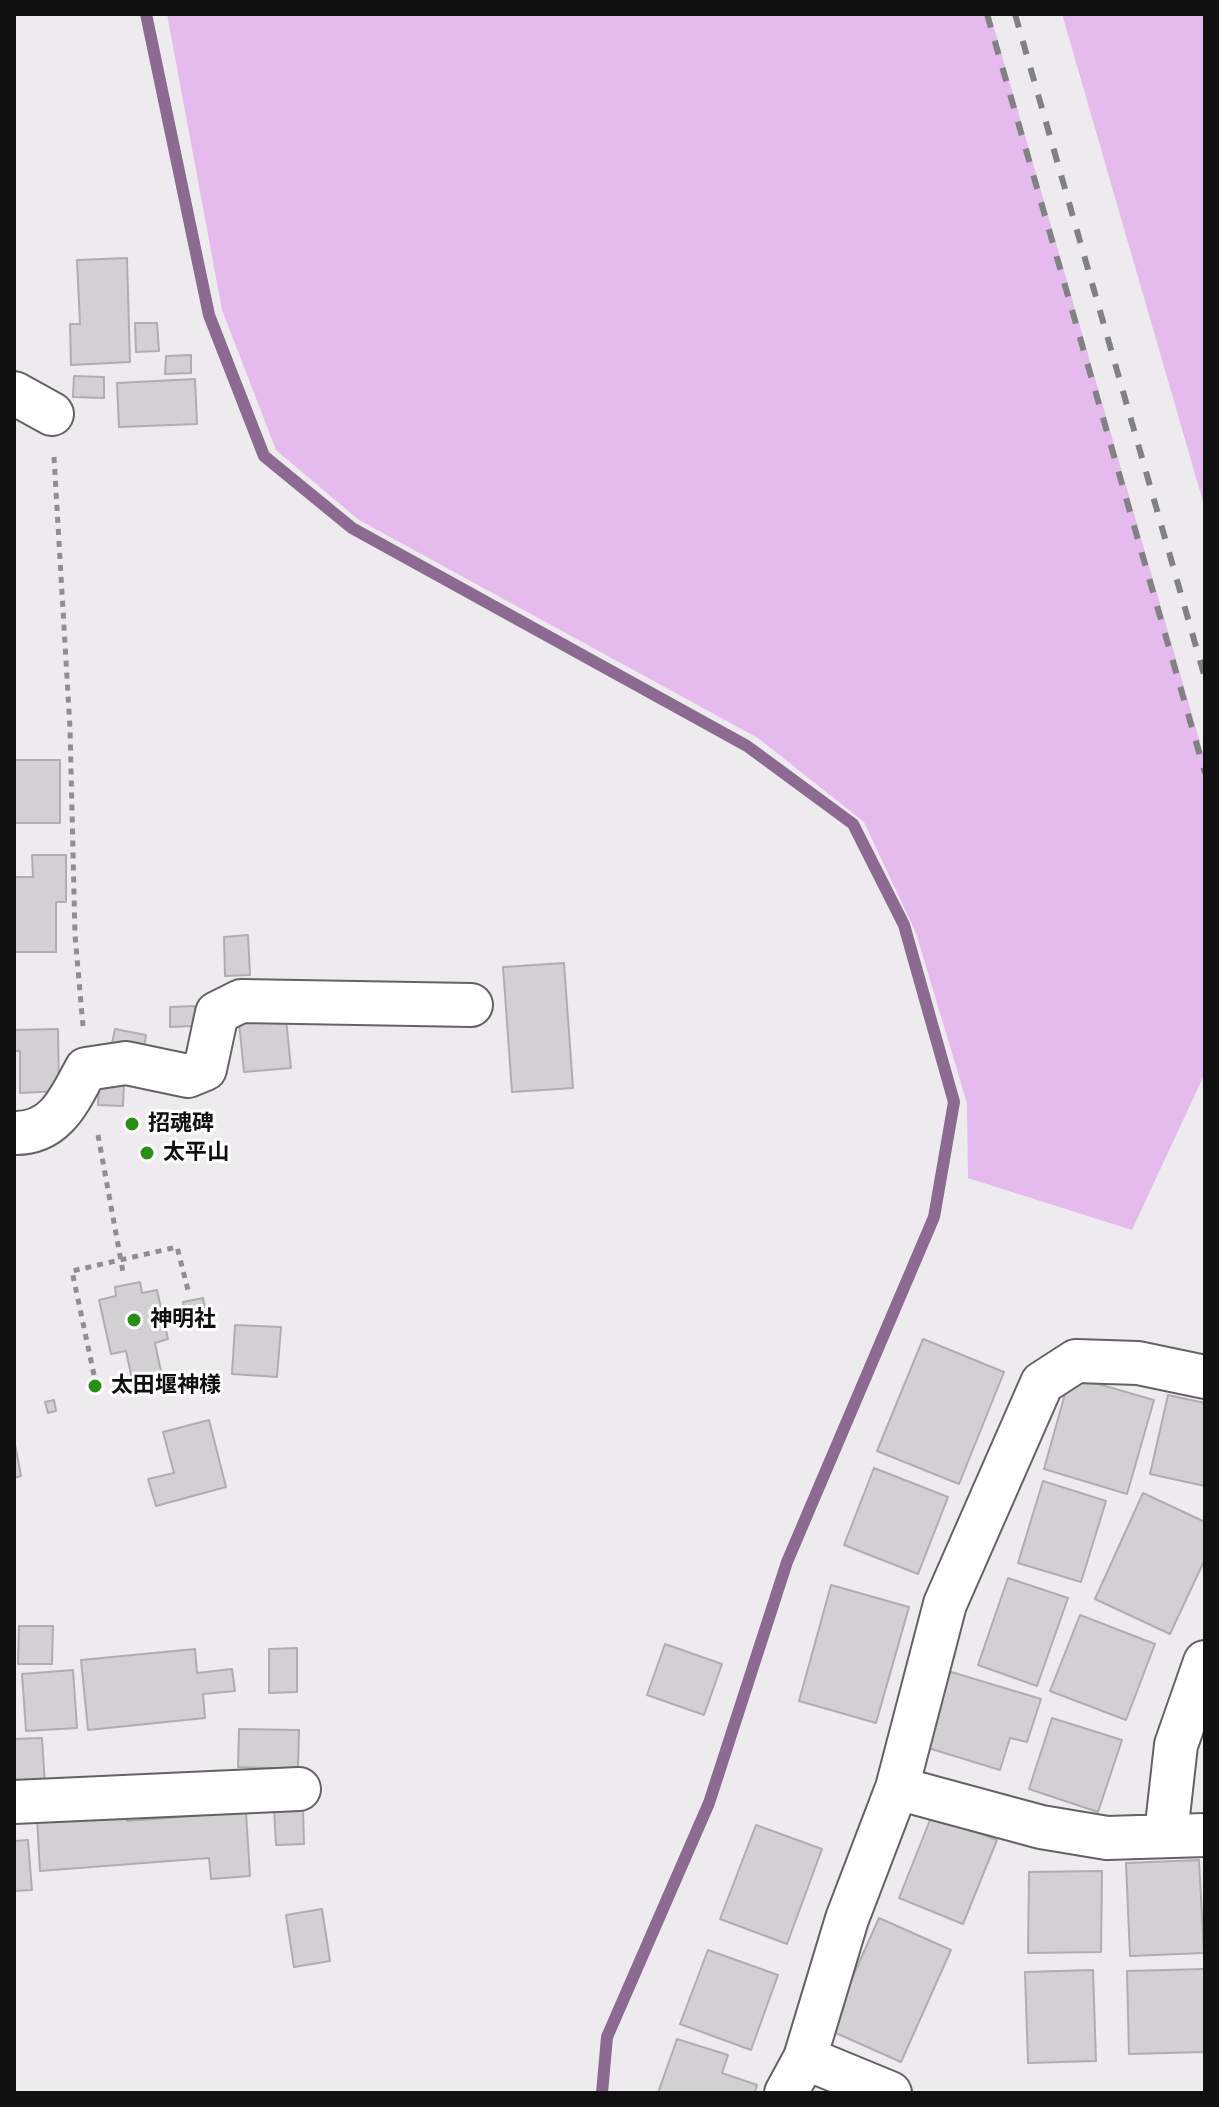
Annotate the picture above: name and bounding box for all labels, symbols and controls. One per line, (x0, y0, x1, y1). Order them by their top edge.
place label: 招魂碑 (148, 1111, 214, 1137)
marker: 招魂碑 (123, 1115, 141, 1133)
place label: 太平山 (163, 1140, 229, 1166)
marker: 太平山 (138, 1144, 156, 1162)
place label: 神明社 (150, 1307, 216, 1333)
marker: 神明社 (125, 1311, 143, 1329)
place label: 太田堰神様 (111, 1373, 221, 1399)
marker: 太田堰神様 (86, 1377, 104, 1395)

